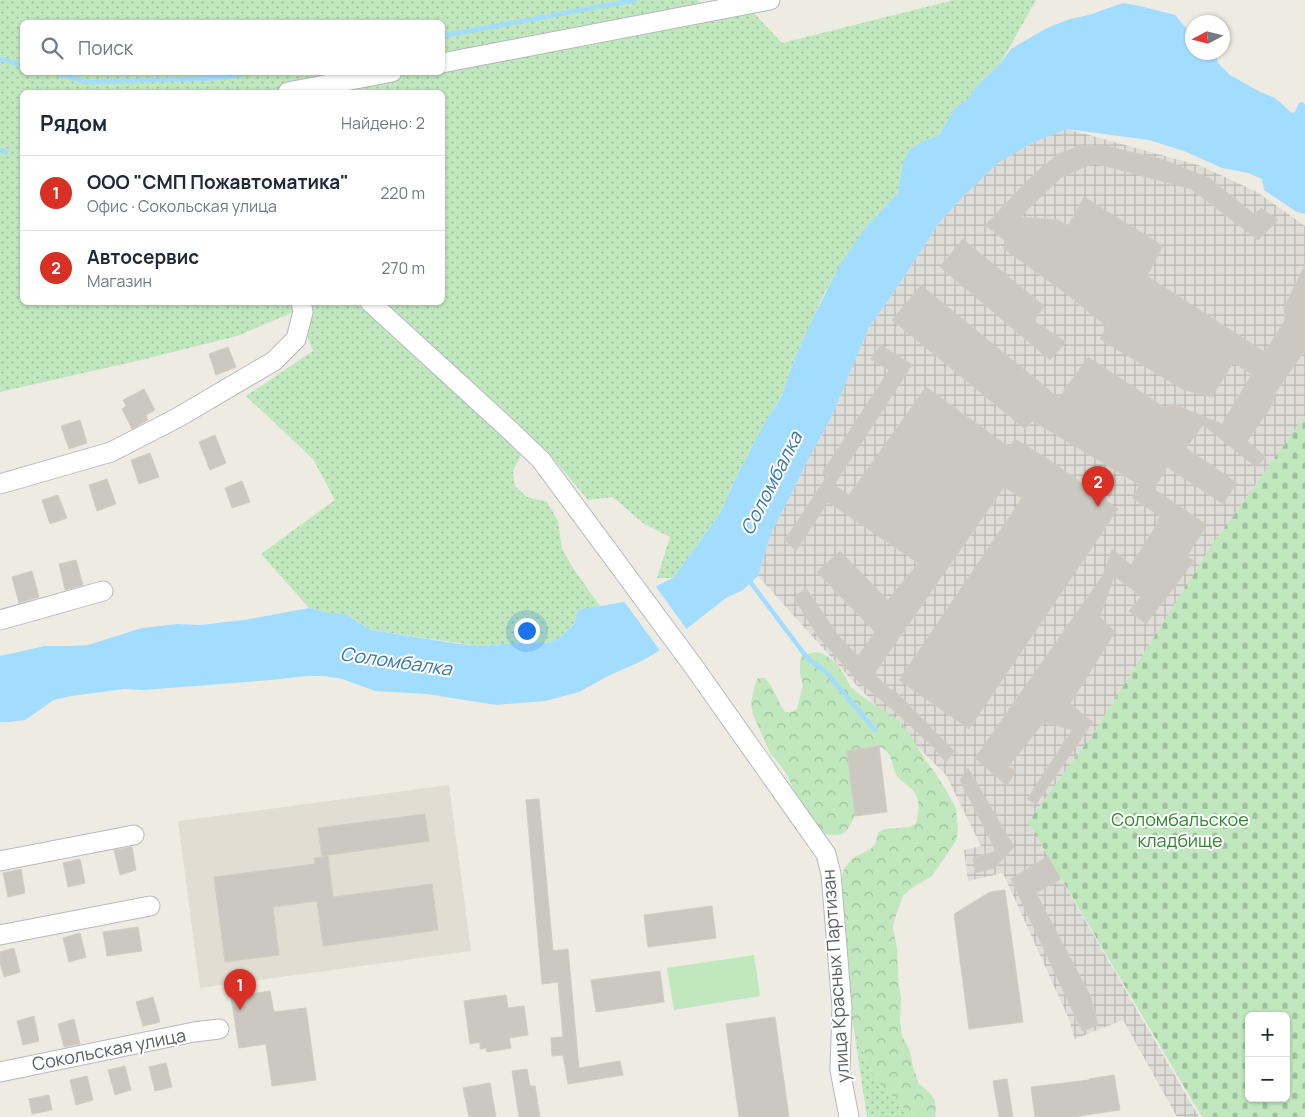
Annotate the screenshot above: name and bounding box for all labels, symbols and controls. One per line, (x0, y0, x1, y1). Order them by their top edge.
north arrow (1185, 15, 1230, 60)
search box (20, 20, 445, 75)
icon: search (38, 34, 66, 62)
text: Поиск (78, 35, 133, 61)
text: Рядом (40, 109, 107, 137)
text: Найдено: 2 (341, 112, 425, 134)
text: ООО "СМП Пожавтоматика" (87, 169, 349, 195)
text: 1 (52, 182, 60, 204)
text: 220 m (380, 182, 425, 204)
text: Офис · Сокольская улица (87, 195, 277, 217)
text: Автосервис (87, 244, 199, 270)
text: 2 (51, 257, 61, 279)
text: 270 m (381, 257, 425, 279)
text: Магазин (87, 270, 152, 292)
water label: Соломбалка (734, 426, 809, 539)
pin: 2 (1082, 466, 1114, 507)
your location (514, 618, 540, 644)
water label: Соломбалка (338, 640, 455, 682)
park label: Соломбальское кладбище (1111, 807, 1249, 852)
street label: улица Красных Партизан (816, 869, 854, 1084)
pin: 1 (224, 969, 256, 1010)
map controls (1245, 1012, 1290, 1102)
button: + (1245, 1012, 1290, 1057)
street label: Сокольская улица (30, 1022, 188, 1076)
button: − (1245, 1057, 1290, 1102)

